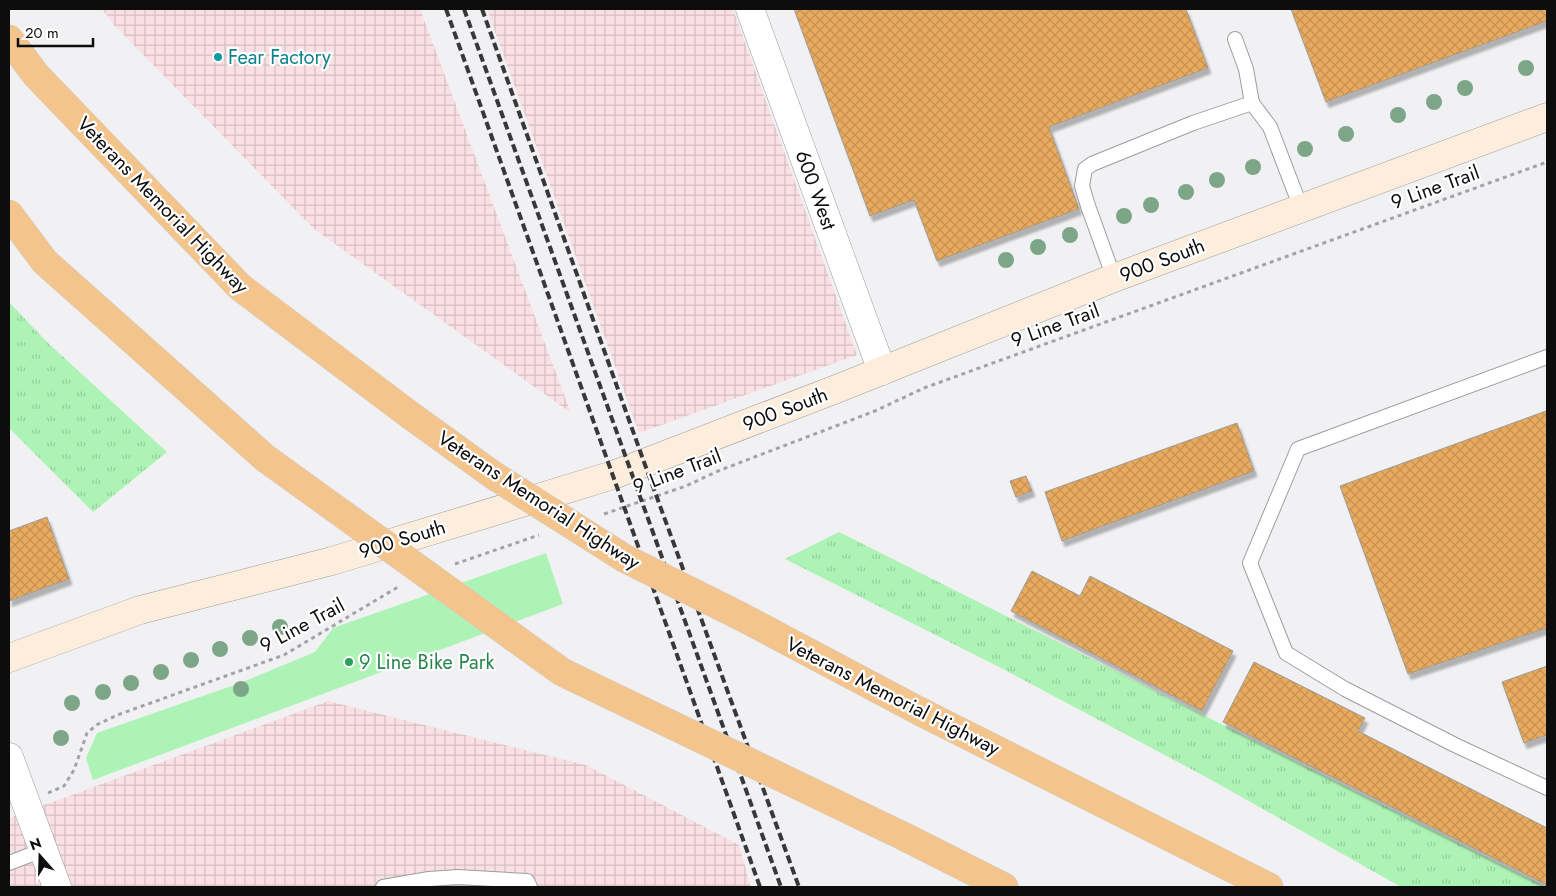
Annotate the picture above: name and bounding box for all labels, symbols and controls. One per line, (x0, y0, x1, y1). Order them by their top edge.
scale bar (18, 15, 92, 47)
text: 20 m (25, 22, 59, 44)
place label: Fear Factory (228, 43, 331, 72)
marker: Fear Factory (212, 51, 224, 63)
street label: Veterans Memorial Highway (70, 110, 255, 301)
street label: 600 West (788, 146, 843, 234)
street label: 9 Line Trail (1387, 158, 1484, 217)
street label: 900 South (1115, 231, 1209, 290)
street label: 9 Line Trail (1007, 296, 1104, 355)
street label: 900 South (738, 380, 832, 439)
street label: Veterans Memorial Highway (432, 424, 646, 577)
street label: 9 Line Trail (629, 441, 726, 502)
street label: 900 South (355, 513, 449, 566)
street label: 9 Line Trail (255, 591, 350, 660)
street label: Veterans Memorial Highway (781, 630, 1005, 763)
place label: 9 Line Bike Park (359, 648, 495, 677)
marker: 9 Line Bike Park (343, 656, 355, 668)
north arrow (15, 831, 65, 881)
text: N (27, 832, 44, 855)

